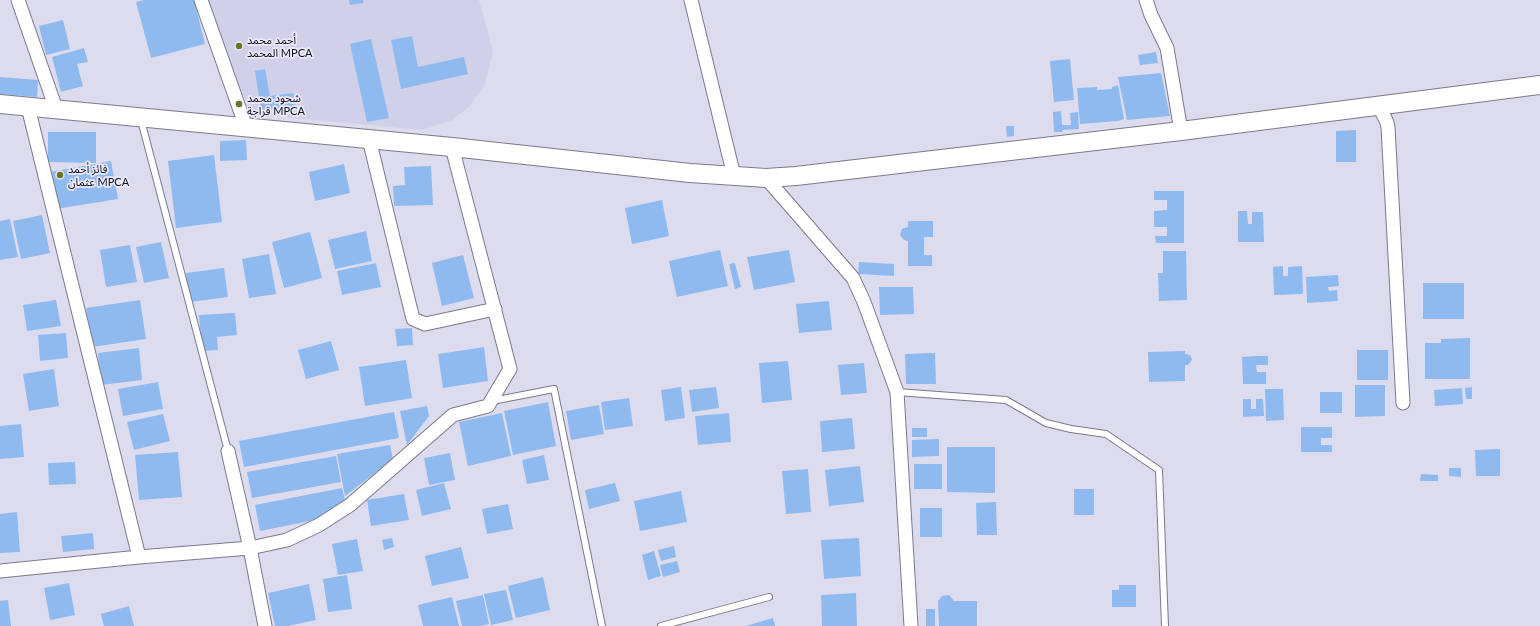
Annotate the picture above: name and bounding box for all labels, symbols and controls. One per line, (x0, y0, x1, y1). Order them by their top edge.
place label: أحمد محمد المحمد MPCA (247, 33, 312, 59)
marker: أحمد محمد المحمد MPCA (234, 41, 244, 51)
place label: شحود محمد قراجة MPCA (247, 91, 305, 117)
marker: شحود محمد قراجة MPCA (234, 99, 244, 109)
place label: فائز أحمد عثمان MPCA (68, 162, 129, 188)
marker: فائز أحمد عثمان MPCA (55, 170, 65, 180)

